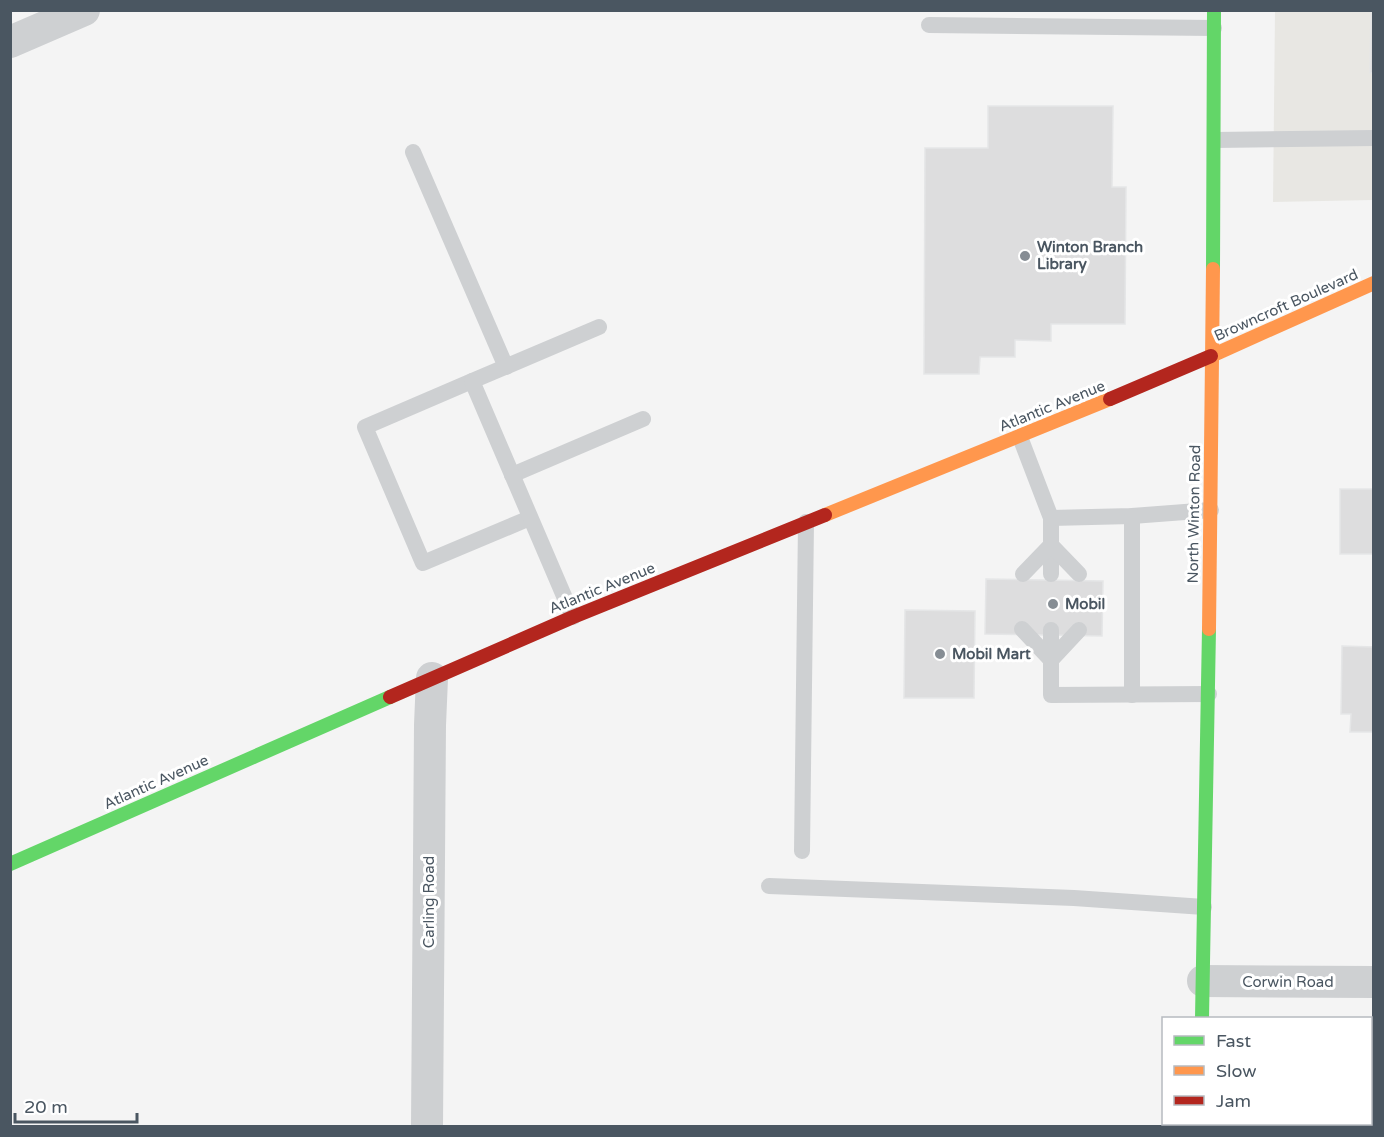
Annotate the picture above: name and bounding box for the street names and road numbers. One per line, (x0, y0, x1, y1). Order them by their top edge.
street label: Browncroft Boulevard (1211, 265, 1361, 345)
street label: Atlantic Avenue (996, 377, 1108, 435)
street label: North Winton Road (1184, 445, 1204, 583)
street label: Atlantic Avenue (546, 559, 658, 617)
street label: Atlantic Avenue (101, 751, 211, 813)
street label: Carling Road (420, 856, 438, 948)
street label: Corwin Road (1242, 973, 1334, 991)

